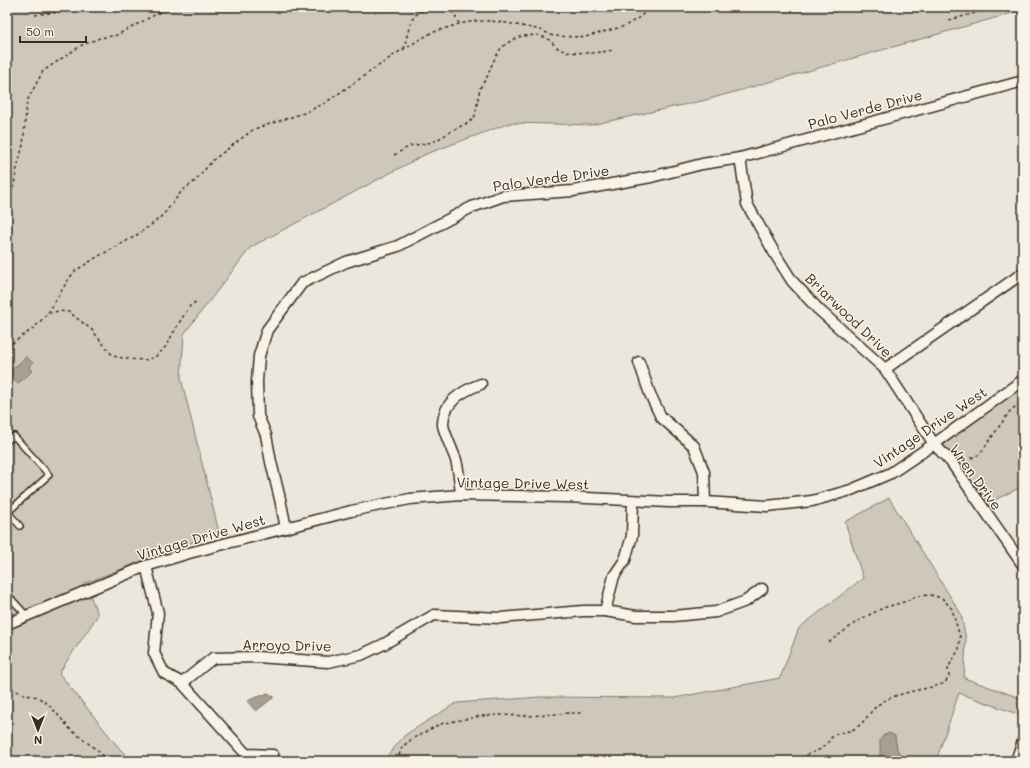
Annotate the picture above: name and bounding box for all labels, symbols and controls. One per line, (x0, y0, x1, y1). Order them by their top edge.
scale bar (20, 18, 86, 44)
text: 50 m (26, 23, 54, 39)
street label: Palo Verde Drive (806, 85, 924, 133)
street label: Palo Verde Drive (492, 160, 610, 196)
street label: Briarwood Drive (802, 269, 896, 361)
street label: Vintage Drive West (870, 382, 990, 472)
street label: Wren Drive (946, 440, 1006, 514)
street label: Vintage Drive West (457, 472, 589, 494)
street label: Vintage Drive West (135, 510, 267, 564)
street label: Arroyo Drive (242, 635, 332, 655)
north arrow (18, 710, 58, 750)
text: N (34, 733, 42, 748)

